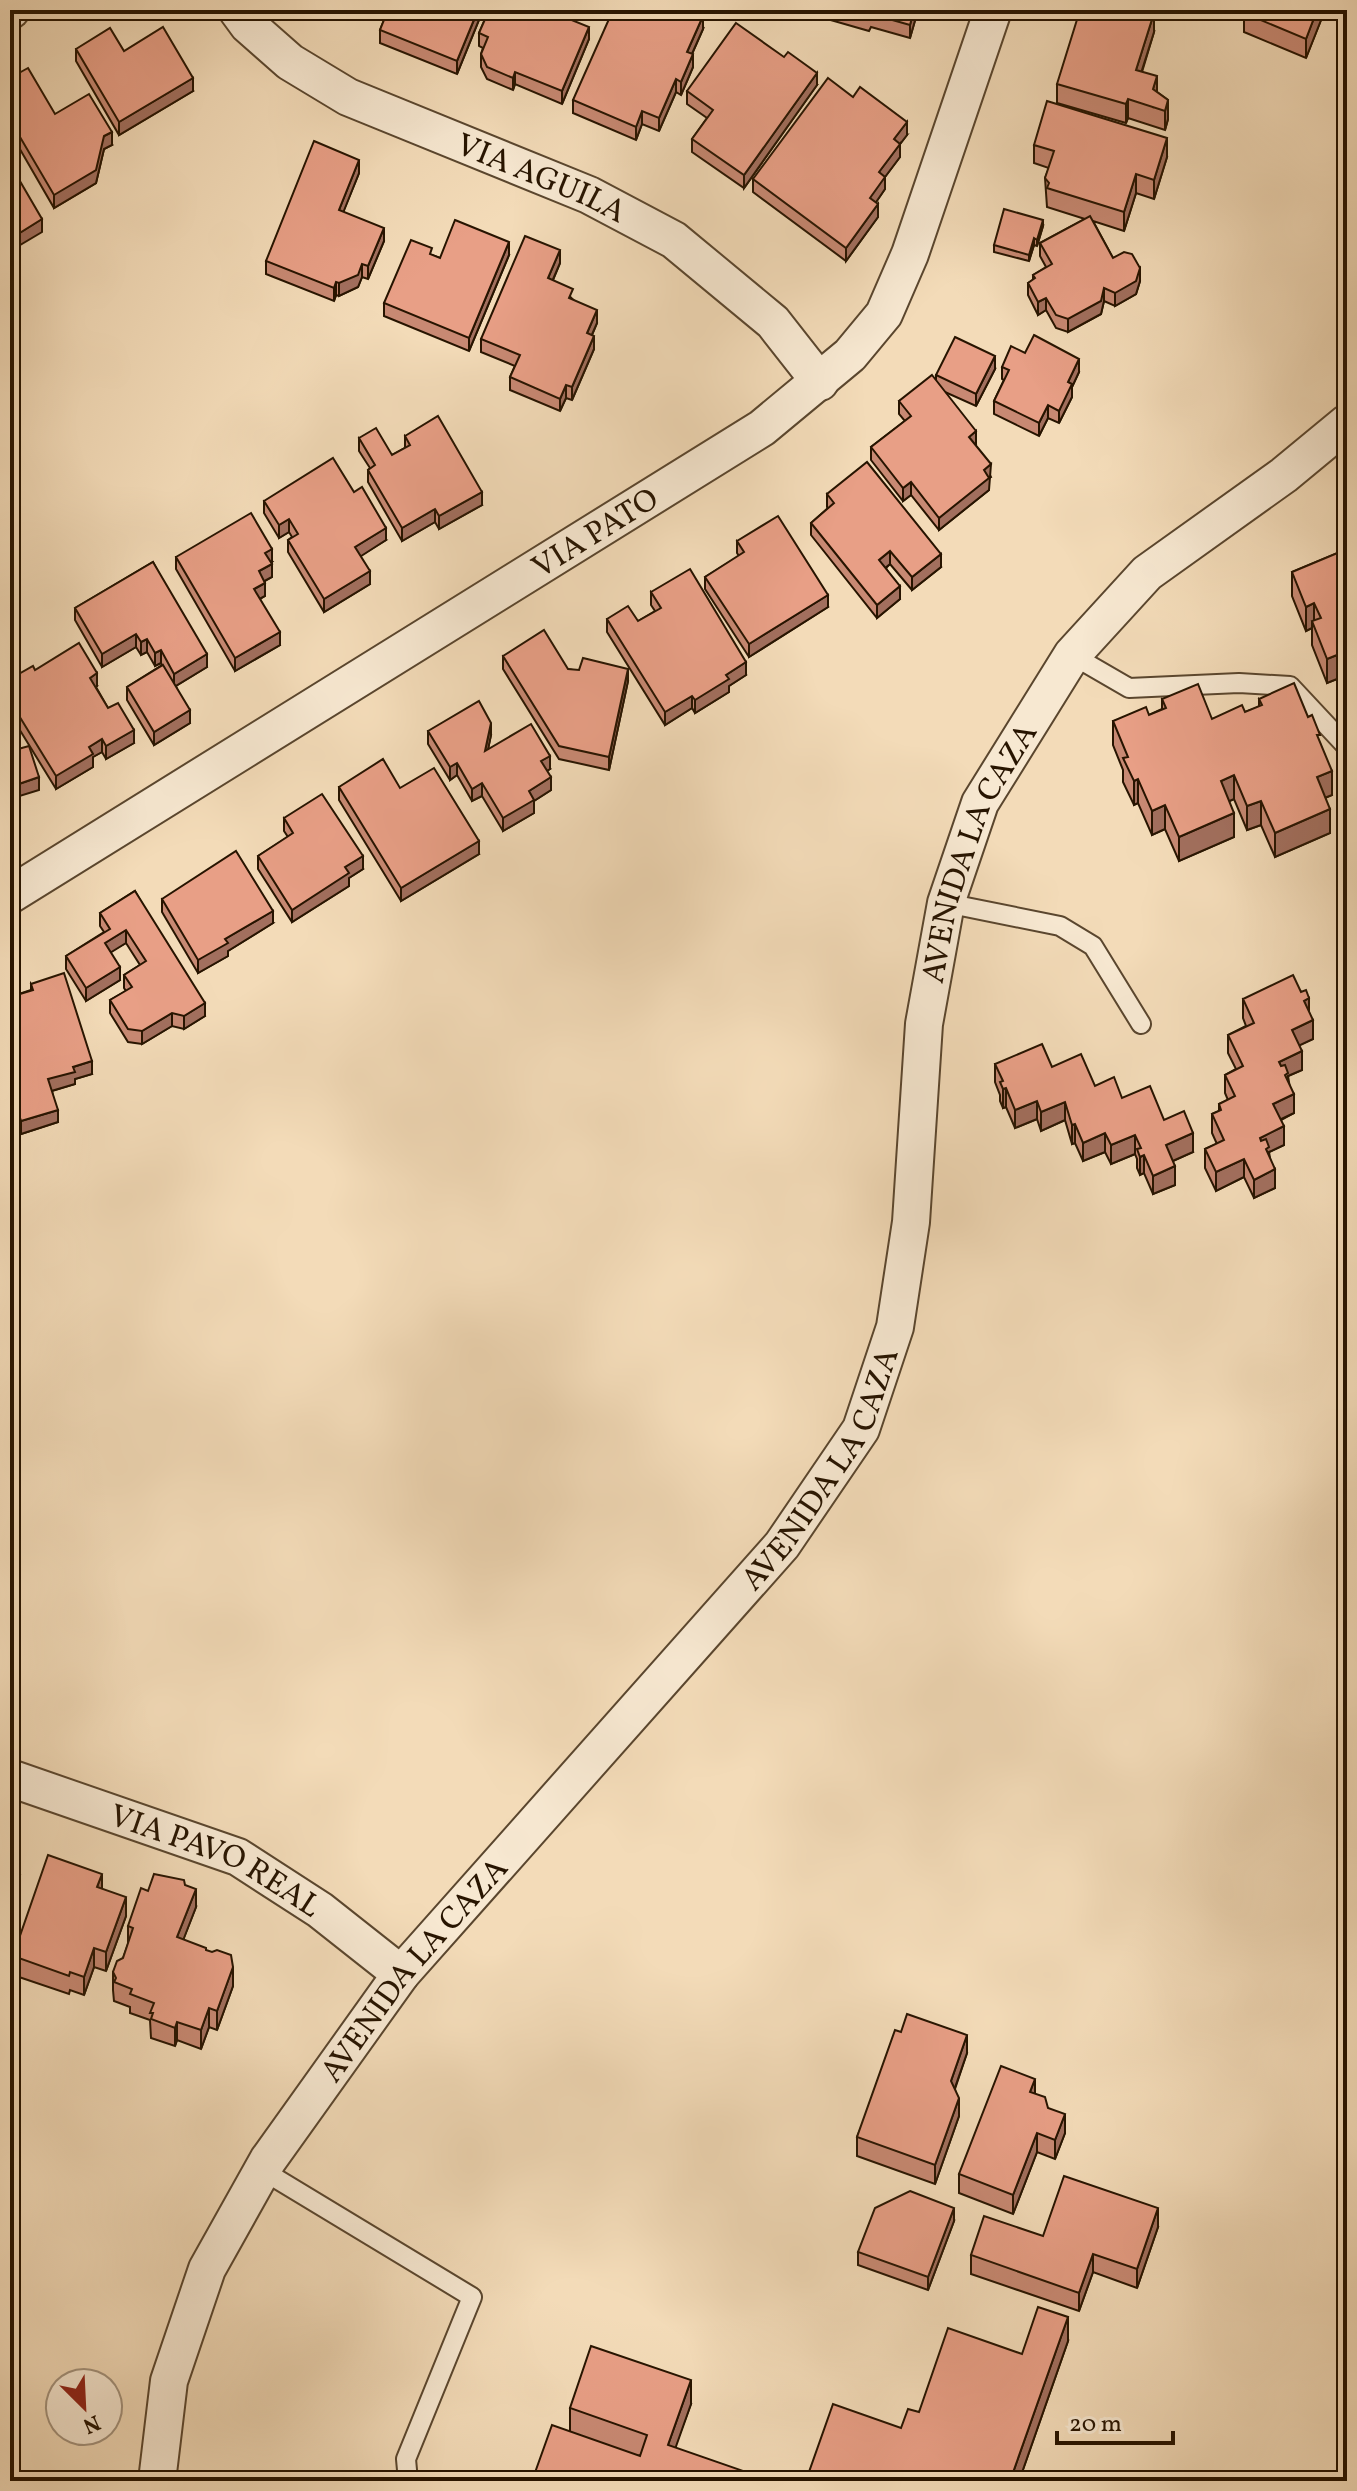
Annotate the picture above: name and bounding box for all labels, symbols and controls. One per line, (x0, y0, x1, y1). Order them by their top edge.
street label: VIA AGUILA (449, 124, 633, 236)
street label: VIA PATO (524, 479, 668, 591)
street label: AVENIDA LA CAZA (913, 715, 1050, 987)
street label: AVENIDA LA CAZA (732, 1343, 911, 1601)
street label: VIA PAVO REAL (103, 1795, 329, 1930)
street label: AVENIDA LA CAZA (311, 1849, 520, 2092)
north arrow (44, 2367, 124, 2447)
scale bar (1057, 2395, 1173, 2445)
text: N (77, 2406, 105, 2440)
text: 20 m (1069, 2408, 1122, 2442)

